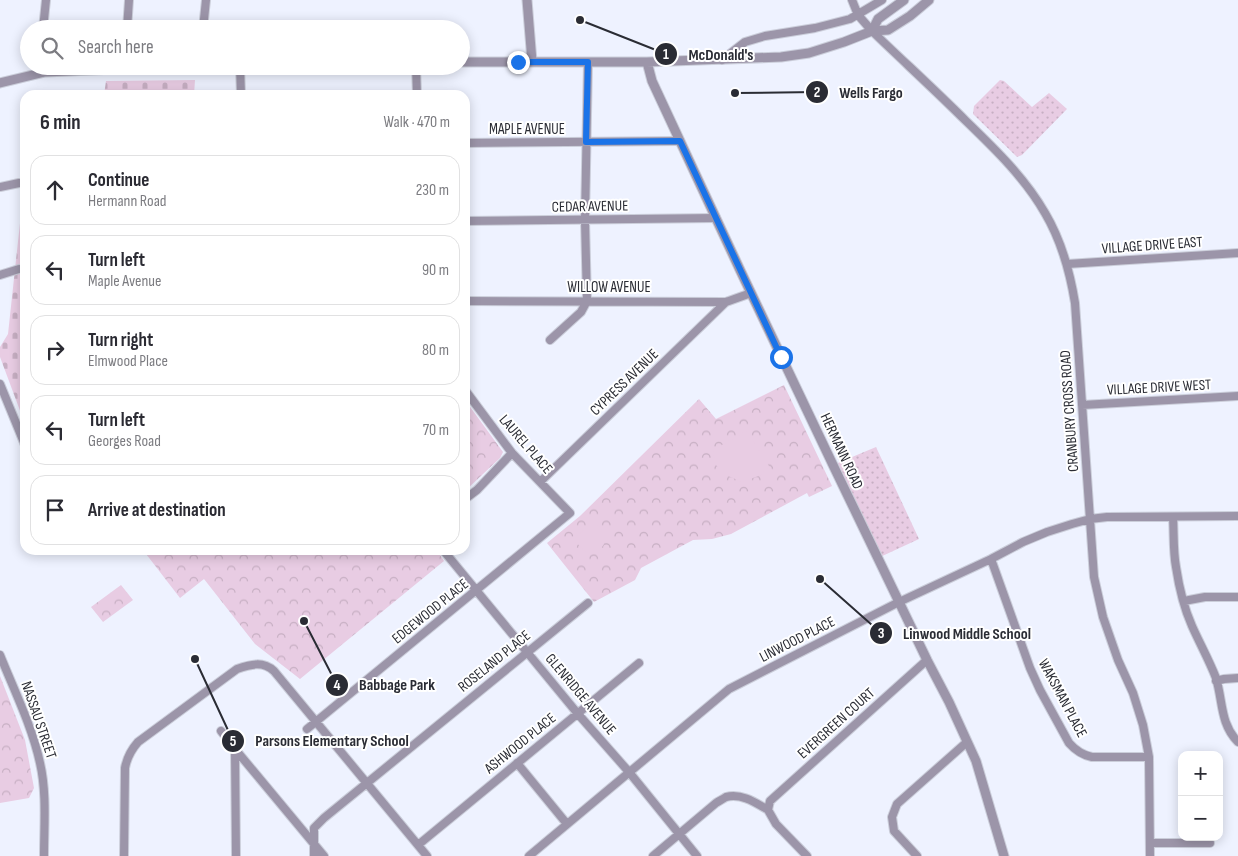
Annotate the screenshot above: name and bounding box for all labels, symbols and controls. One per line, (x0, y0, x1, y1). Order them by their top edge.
search box (20, 20, 470, 75)
icon: search (38, 34, 66, 62)
text: Search here (78, 36, 154, 59)
callout: McDonald's (654, 39, 764, 70)
text: 1 (663, 45, 669, 64)
text: McDonald's (688, 46, 754, 65)
route end (507, 51, 530, 74)
callout: Wells Fargo (804, 77, 913, 108)
text: 2 (814, 83, 820, 102)
text: Wells Fargo (839, 84, 903, 103)
text: 6 min (40, 110, 81, 135)
text: Walk · 470 m (384, 113, 450, 132)
street label: MAPLE AVENUE (489, 120, 565, 139)
text: Continue (88, 169, 149, 192)
icon: ahead (41, 176, 69, 204)
text: 230 m (416, 181, 449, 200)
text: Hermann Road (88, 192, 166, 211)
street label: CEDAR AVENUE (552, 196, 628, 217)
street label: VILLAGE DRIVE EAST (1101, 233, 1203, 258)
text: Turn left (88, 249, 145, 272)
icon: left (41, 256, 69, 284)
text: 90 m (422, 261, 449, 280)
text: Maple Avenue (88, 272, 161, 291)
street label: WILLOW AVENUE (567, 278, 651, 297)
text: Turn right (88, 329, 153, 352)
icon: right (41, 336, 69, 364)
text: 80 m (422, 341, 449, 360)
street label: CYPRESS AVENUE (586, 345, 663, 420)
route start (770, 346, 793, 369)
street label: CRANBURY CROSS ROAD (1056, 349, 1083, 472)
text: Elmwood Place (88, 352, 168, 371)
street label: VILLAGE DRIVE WEST (1106, 375, 1212, 400)
text: Turn left (88, 409, 145, 432)
street label: HERMANN ROAD (816, 410, 867, 492)
street label: LAUREL PLACE (495, 411, 557, 478)
icon: left (41, 416, 69, 444)
text: 70 m (423, 421, 449, 440)
text: Georges Road (88, 432, 161, 451)
icon: arrive (41, 496, 69, 524)
text: Arrive at destination (88, 499, 226, 522)
street label: EDGEWOOD PLACE (388, 575, 473, 648)
street label: LINWOOD PLACE (756, 612, 838, 667)
callout: Linwood Middle School (868, 618, 1041, 649)
text: 3 (878, 624, 885, 643)
text: Linwood Middle School (903, 625, 1031, 644)
street label: ROSELAND PLACE (454, 626, 535, 696)
street label: GLENRIDGE AVENUE (541, 650, 620, 739)
street label: WAKSMAN PLACE (1034, 656, 1091, 741)
callout: Babbage Park (324, 669, 445, 700)
text: 4 (334, 676, 341, 695)
text: Babbage Park (359, 676, 435, 695)
street label: NASSAU STREET (16, 679, 61, 761)
street label: EVERGREEN COURT (794, 684, 879, 763)
street label: ASHWOOD PLACE (480, 709, 560, 779)
callout: Parsons Elementary School (220, 725, 418, 756)
text: 5 (230, 732, 237, 751)
text: Parsons Elementary School (255, 732, 409, 751)
map controls (1178, 751, 1223, 841)
button: + (1178, 751, 1223, 796)
button: − (1178, 796, 1223, 841)

